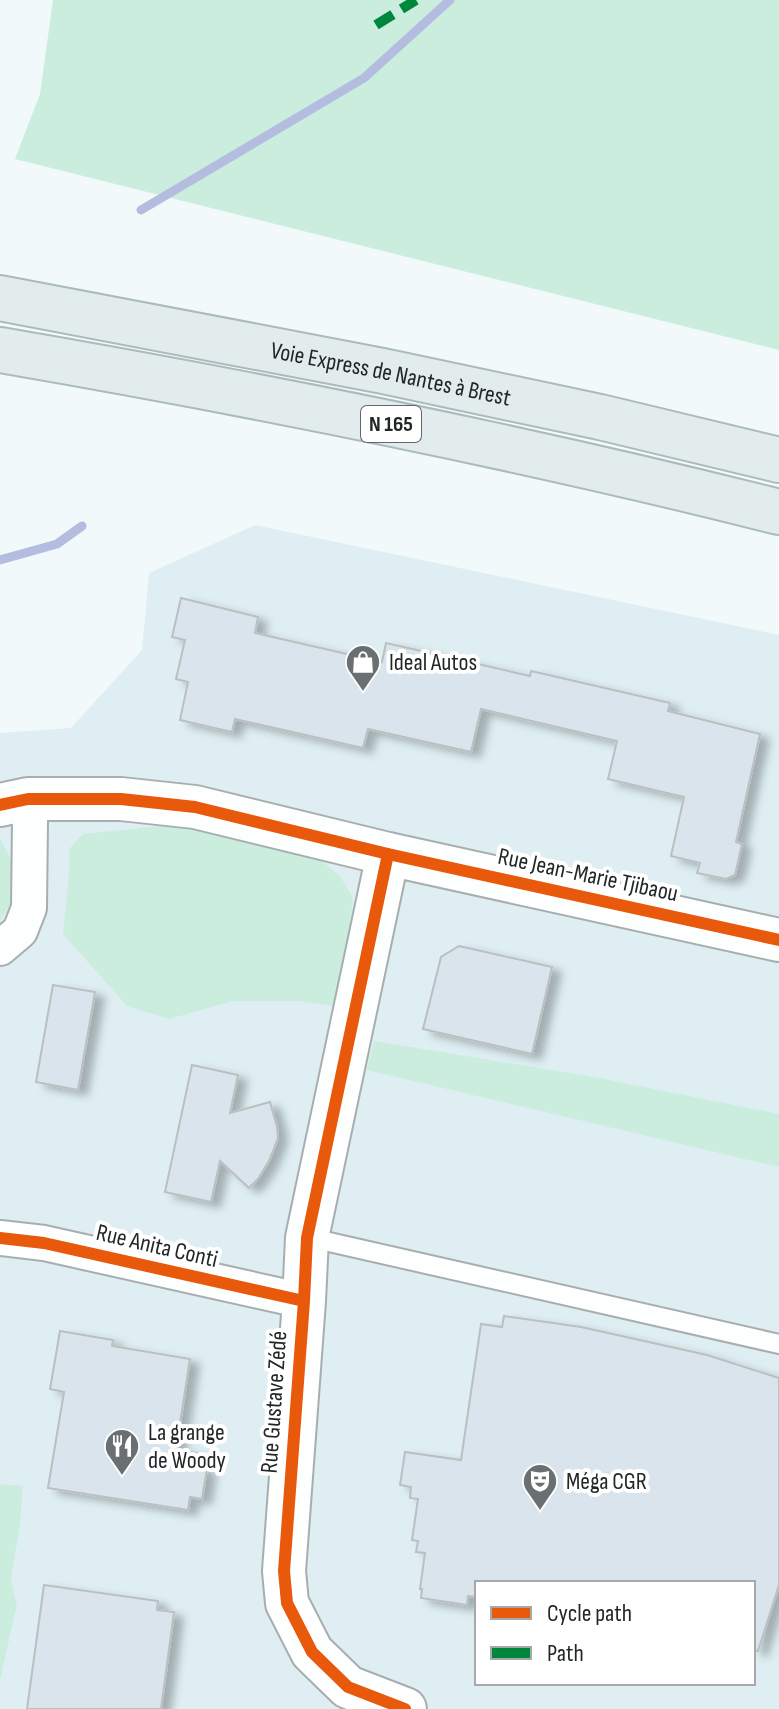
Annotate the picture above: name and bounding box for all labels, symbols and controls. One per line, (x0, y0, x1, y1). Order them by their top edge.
street label: Voie Express de Nantes à Brest (268, 335, 513, 412)
road number: N 165 (361, 406, 421, 442)
shop icon: Ideal Autos (344, 643, 382, 693)
place label: Ideal Autos (389, 648, 477, 677)
street label: Rue Jean-Marie Tjibaou (495, 842, 681, 908)
street label: Rue Anita Conti (93, 1218, 221, 1274)
street label: Rue Gustave Zédé (255, 1330, 293, 1474)
place label: La grange de Woody (148, 1418, 226, 1475)
restaurant icon: La grange de Woody (103, 1427, 141, 1477)
theatre icon: Méga CGR (521, 1462, 559, 1512)
place label: Méga CGR (566, 1467, 647, 1496)
legend (475, 1581, 755, 1685)
text: Cycle path (547, 1599, 632, 1628)
text: Path (547, 1639, 584, 1668)

